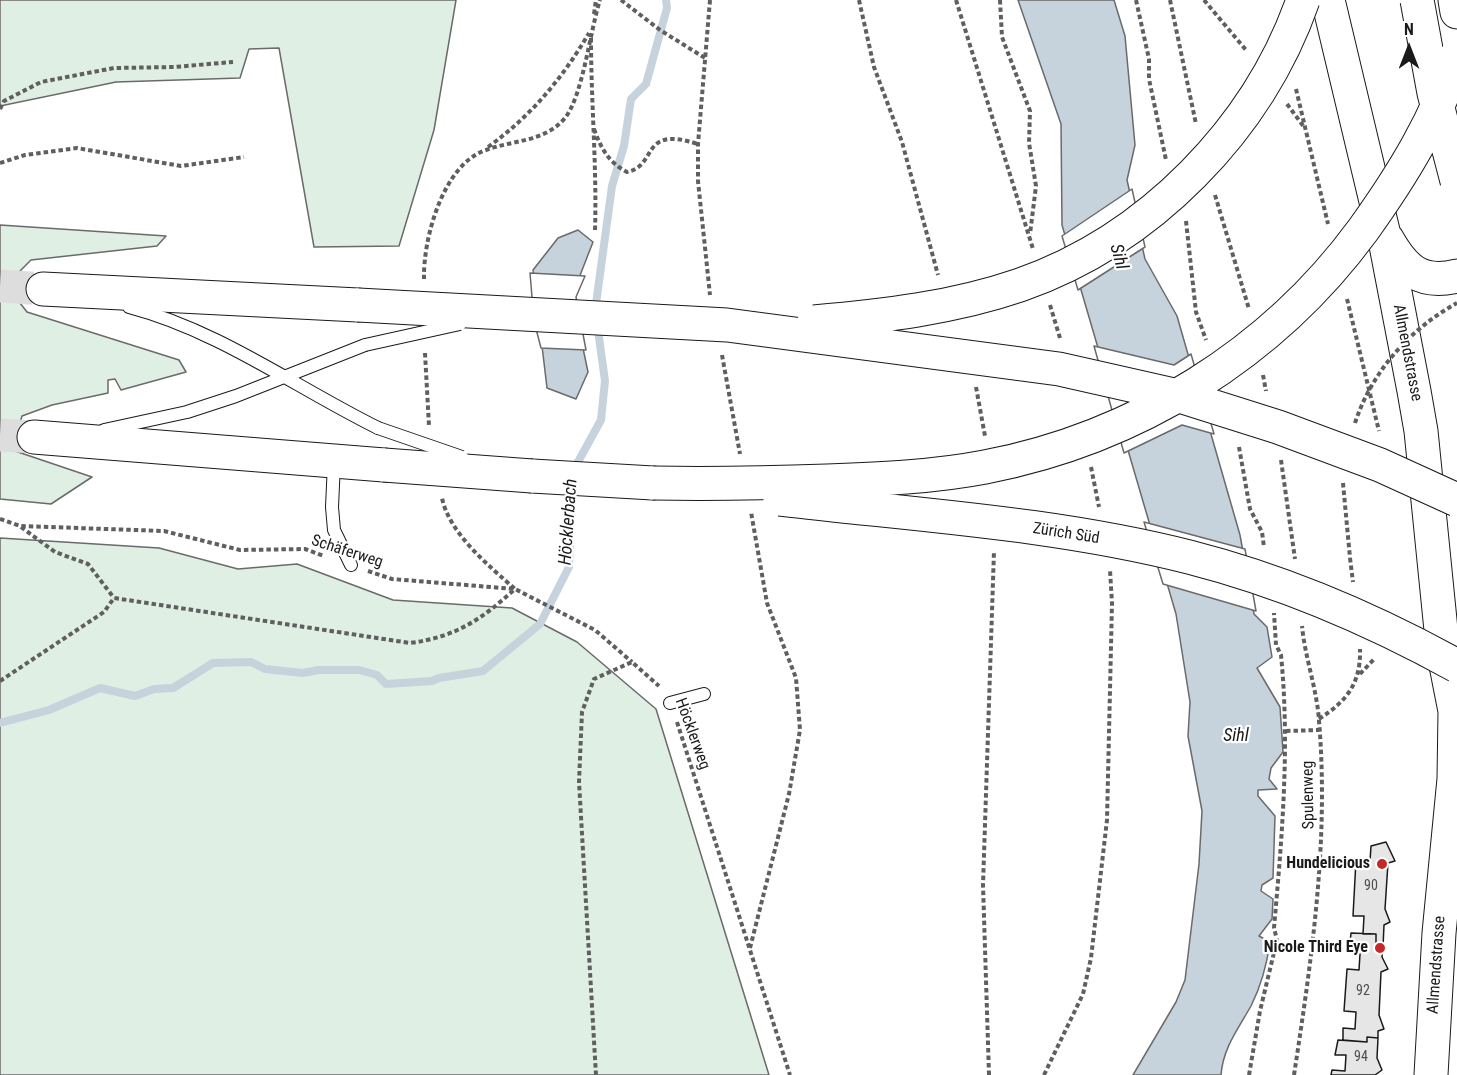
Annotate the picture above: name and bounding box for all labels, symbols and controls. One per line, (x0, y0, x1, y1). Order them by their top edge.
north arrow (1379, 18, 1439, 78)
text: N (1404, 20, 1414, 39)
water label: Sihl (1104, 242, 1132, 272)
street label: Allmendstrasse (1388, 303, 1426, 403)
water label: Höcklerbach (555, 478, 583, 566)
street label: Zürich Süd (1031, 519, 1101, 549)
street label: Schäferweg (309, 531, 385, 573)
street label: Höcklerweg (670, 696, 714, 772)
water label: Sihl (1223, 725, 1249, 747)
street label: Spulenweg (1299, 761, 1319, 829)
place label: Hundelicious (1286, 854, 1370, 874)
marker: Hundelicious (1375, 857, 1389, 871)
house number: 90 (1364, 878, 1378, 894)
street label: Allmendstrasse (1424, 915, 1450, 1015)
place label: Nicole Third Eye (1264, 938, 1368, 958)
marker: Nicole Third Eye (1373, 941, 1387, 955)
house number: 92 (1356, 983, 1370, 999)
house number: 94 (1354, 1049, 1368, 1065)

